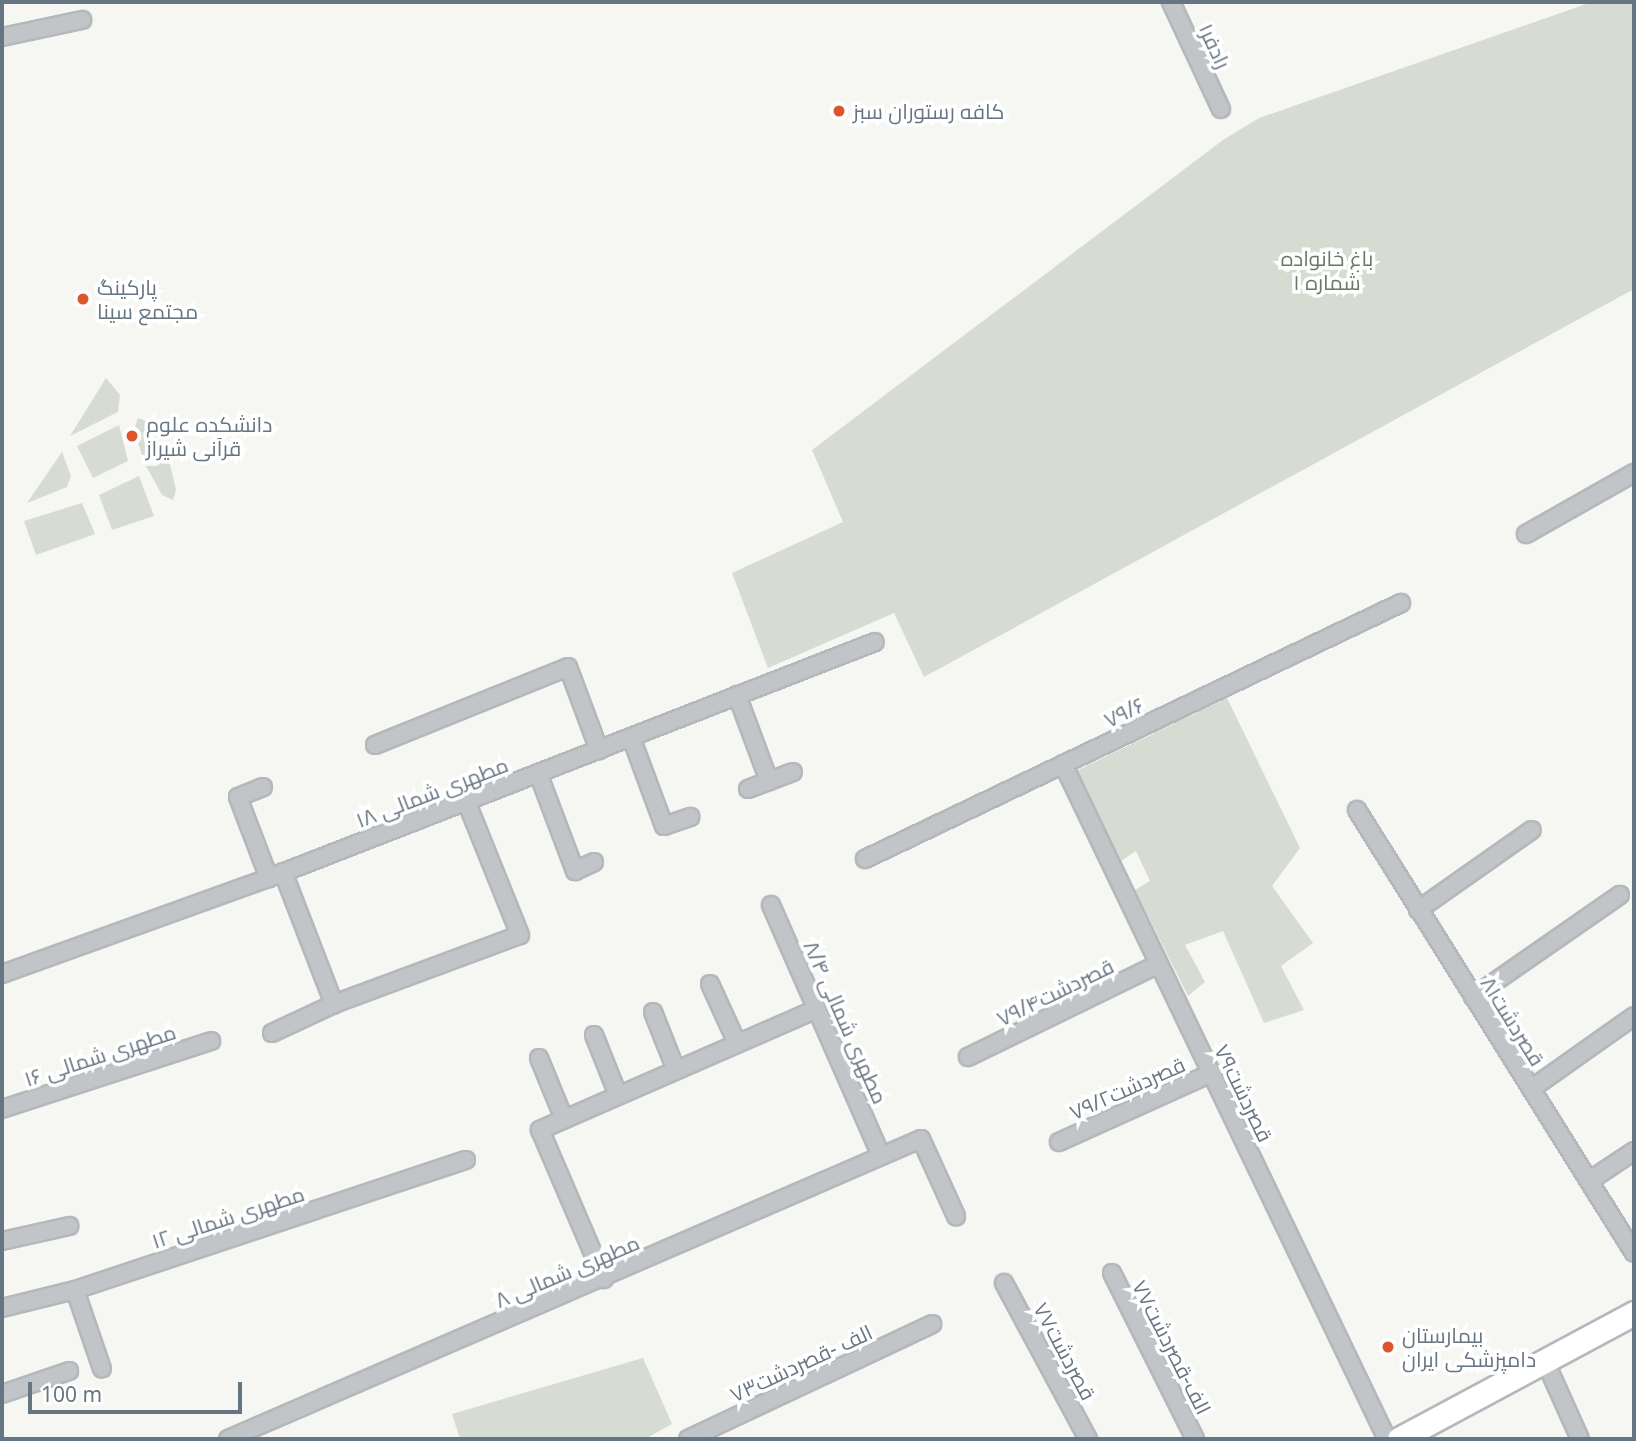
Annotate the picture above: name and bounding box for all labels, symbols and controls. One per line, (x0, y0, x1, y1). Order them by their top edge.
street label: رادفر۱ (1194, 19, 1236, 73)
place label: کافه رستوران سبز (853, 98, 1004, 124)
marker: کافه رستوران سبز (831, 103, 847, 119)
park label: باغ خانواده شماره ۱ (1281, 245, 1373, 295)
place label: پارکینگ مجتمع سینا (97, 274, 198, 324)
marker: پارکینگ مجتمع سینا (75, 291, 91, 307)
place label: دانشکده علوم قرآنی شیراز (146, 411, 272, 461)
marker: دانشکده علوم قرآنی شیراز (124, 428, 140, 444)
street label: ۷۹/۶ (1100, 692, 1148, 732)
street label: ۱۸ مطهری شمالی (352, 751, 512, 833)
street label: ۸/۴ مطهری شمالی (799, 936, 893, 1108)
street label: قصردشت۷۹/۴ (993, 953, 1117, 1031)
street label: قصردشت۸۱ (1476, 972, 1550, 1070)
street label: ۱۶ مطهری شمالی (21, 1019, 179, 1091)
street label: قصردشت۷۹ (1210, 1040, 1278, 1146)
street label: قصردشت۷۹/۲ (1065, 1051, 1189, 1125)
street label: ۱۲ مطهری شمالی (149, 1180, 307, 1254)
street label: ۸ مطهری شمالی (491, 1229, 643, 1313)
street label: ۷۷الف-قصردشت (1127, 1276, 1217, 1418)
street label: قصردشت۷۷ (1029, 1298, 1101, 1404)
street label: الف -قصردشت۷۳ (726, 1319, 876, 1407)
place label: بیمارستان دامپزشکی ایران (1402, 1322, 1536, 1372)
marker: بیمارستان دامپزشکی ایران (1380, 1339, 1396, 1355)
scale bar (32, 1368, 245, 1412)
text: 100 m (41, 1380, 102, 1408)

